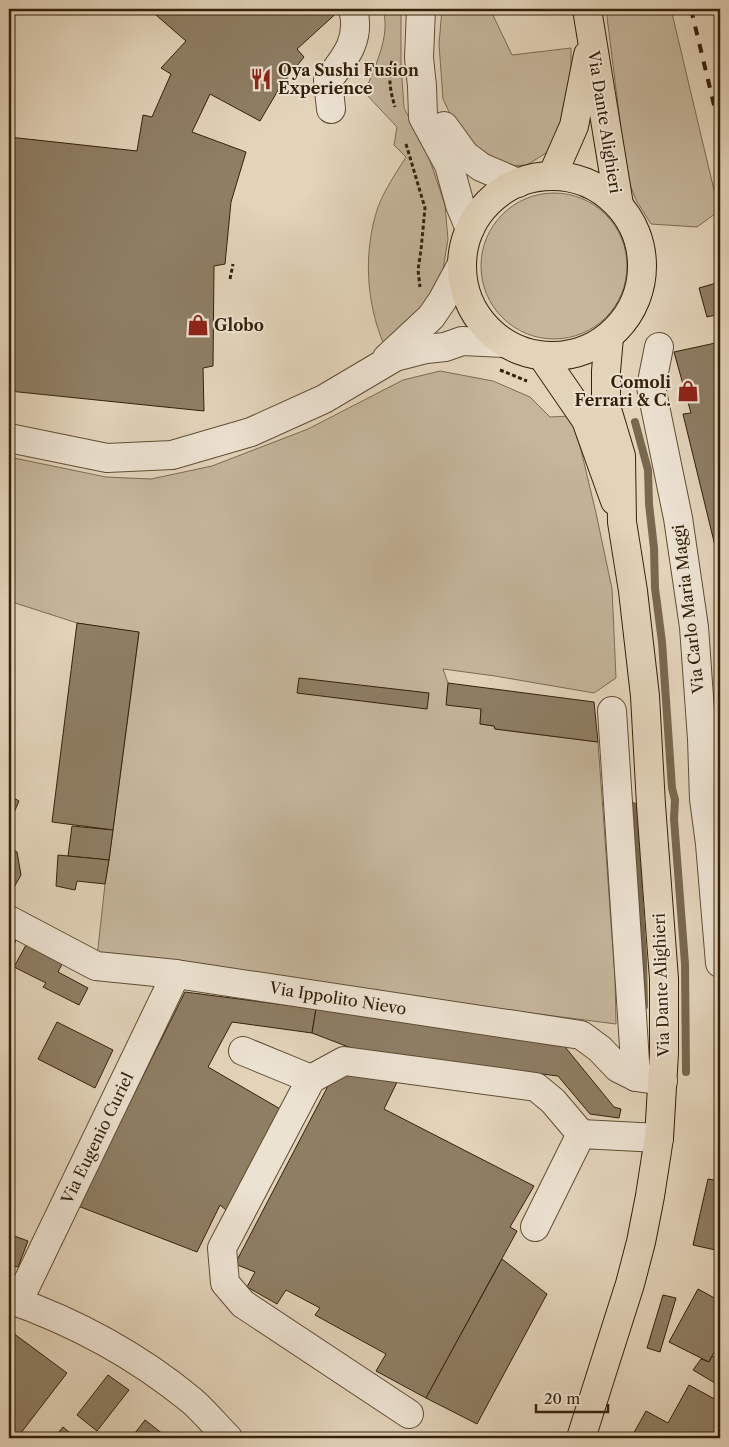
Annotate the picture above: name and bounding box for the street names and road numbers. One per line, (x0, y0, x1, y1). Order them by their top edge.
street label: Via Dante Alighieri (584, 48, 626, 195)
street label: Via Carlo Maria Maggi (668, 523, 708, 696)
street label: Via Dante Alighieri (648, 913, 674, 1058)
street label: Via Ippolito Nievo (267, 977, 408, 1019)
street label: Via Eugenio Curiel (56, 1069, 138, 1208)

